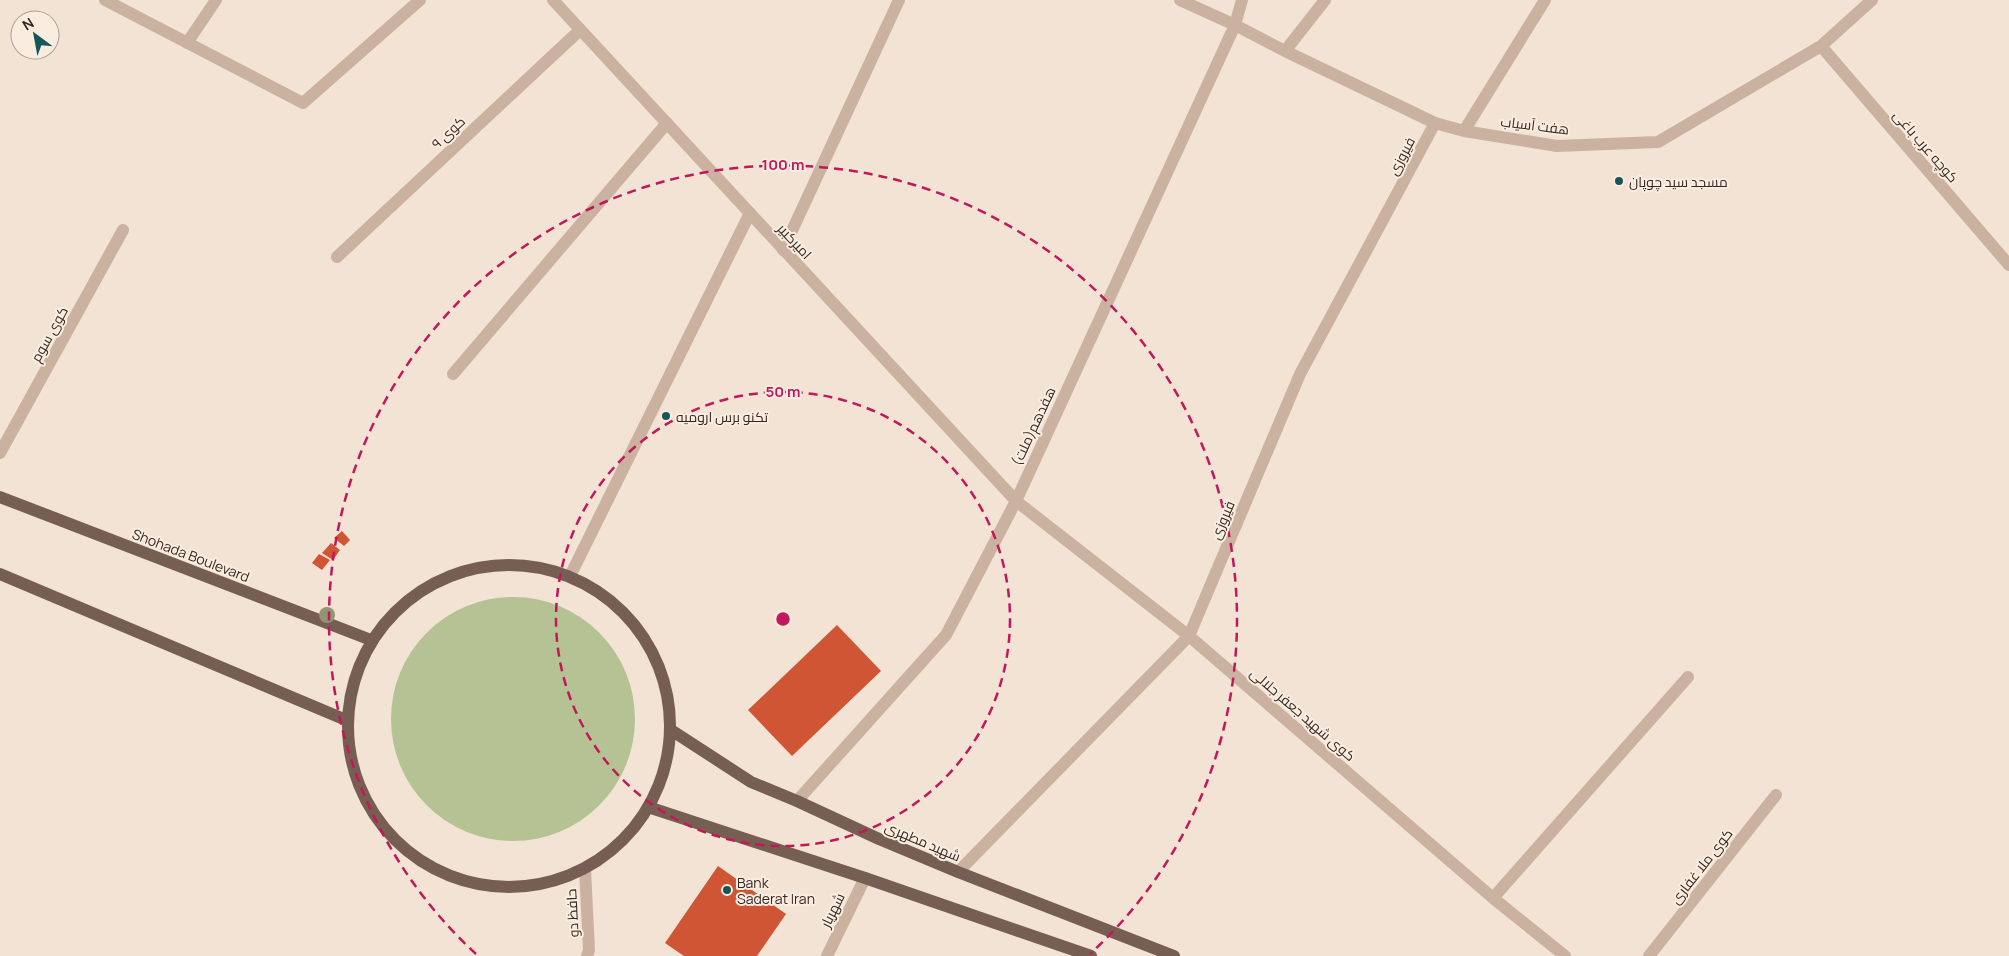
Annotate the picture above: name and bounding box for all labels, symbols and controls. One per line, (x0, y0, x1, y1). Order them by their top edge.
north arrow (10, 10, 60, 60)
text: N (19, 13, 37, 34)
street label: کوچه عرب باغی (1888, 106, 1963, 187)
street label: هفت آسیاب (1500, 111, 1570, 139)
street label: کوی ۹ (427, 112, 469, 152)
street label: فیروزی (1383, 134, 1419, 178)
text: 100 m (762, 154, 804, 175)
place label: مسجد سید چوپان (1629, 172, 1728, 192)
marker: مسجد سید چوپان (1613, 175, 1625, 187)
street label: امیرکبیر (773, 218, 816, 263)
street label: کوی سوم (26, 303, 73, 366)
text: 50 m (765, 381, 801, 402)
street label: هفدهم(ملت) (1007, 384, 1060, 469)
place label: تکنو برس ارومیه (676, 407, 768, 426)
marker: تکنو برس ارومیه (660, 410, 672, 422)
street label: فیروزی (1205, 498, 1239, 542)
street label: Shohada Boulevard (130, 524, 252, 586)
centre of rings (774, 610, 792, 628)
street label: کوی شهید جعفر جلالی (1246, 663, 1360, 765)
street label: شهید مطهری (882, 816, 964, 866)
street label: کوی ملا غفاری (1666, 824, 1736, 908)
place label: Bank Saderat Iran (737, 873, 815, 908)
marker: Bank Saderat Iran (721, 884, 733, 896)
street label: حافظ دو (561, 888, 583, 938)
street label: شهریار (815, 889, 849, 932)

